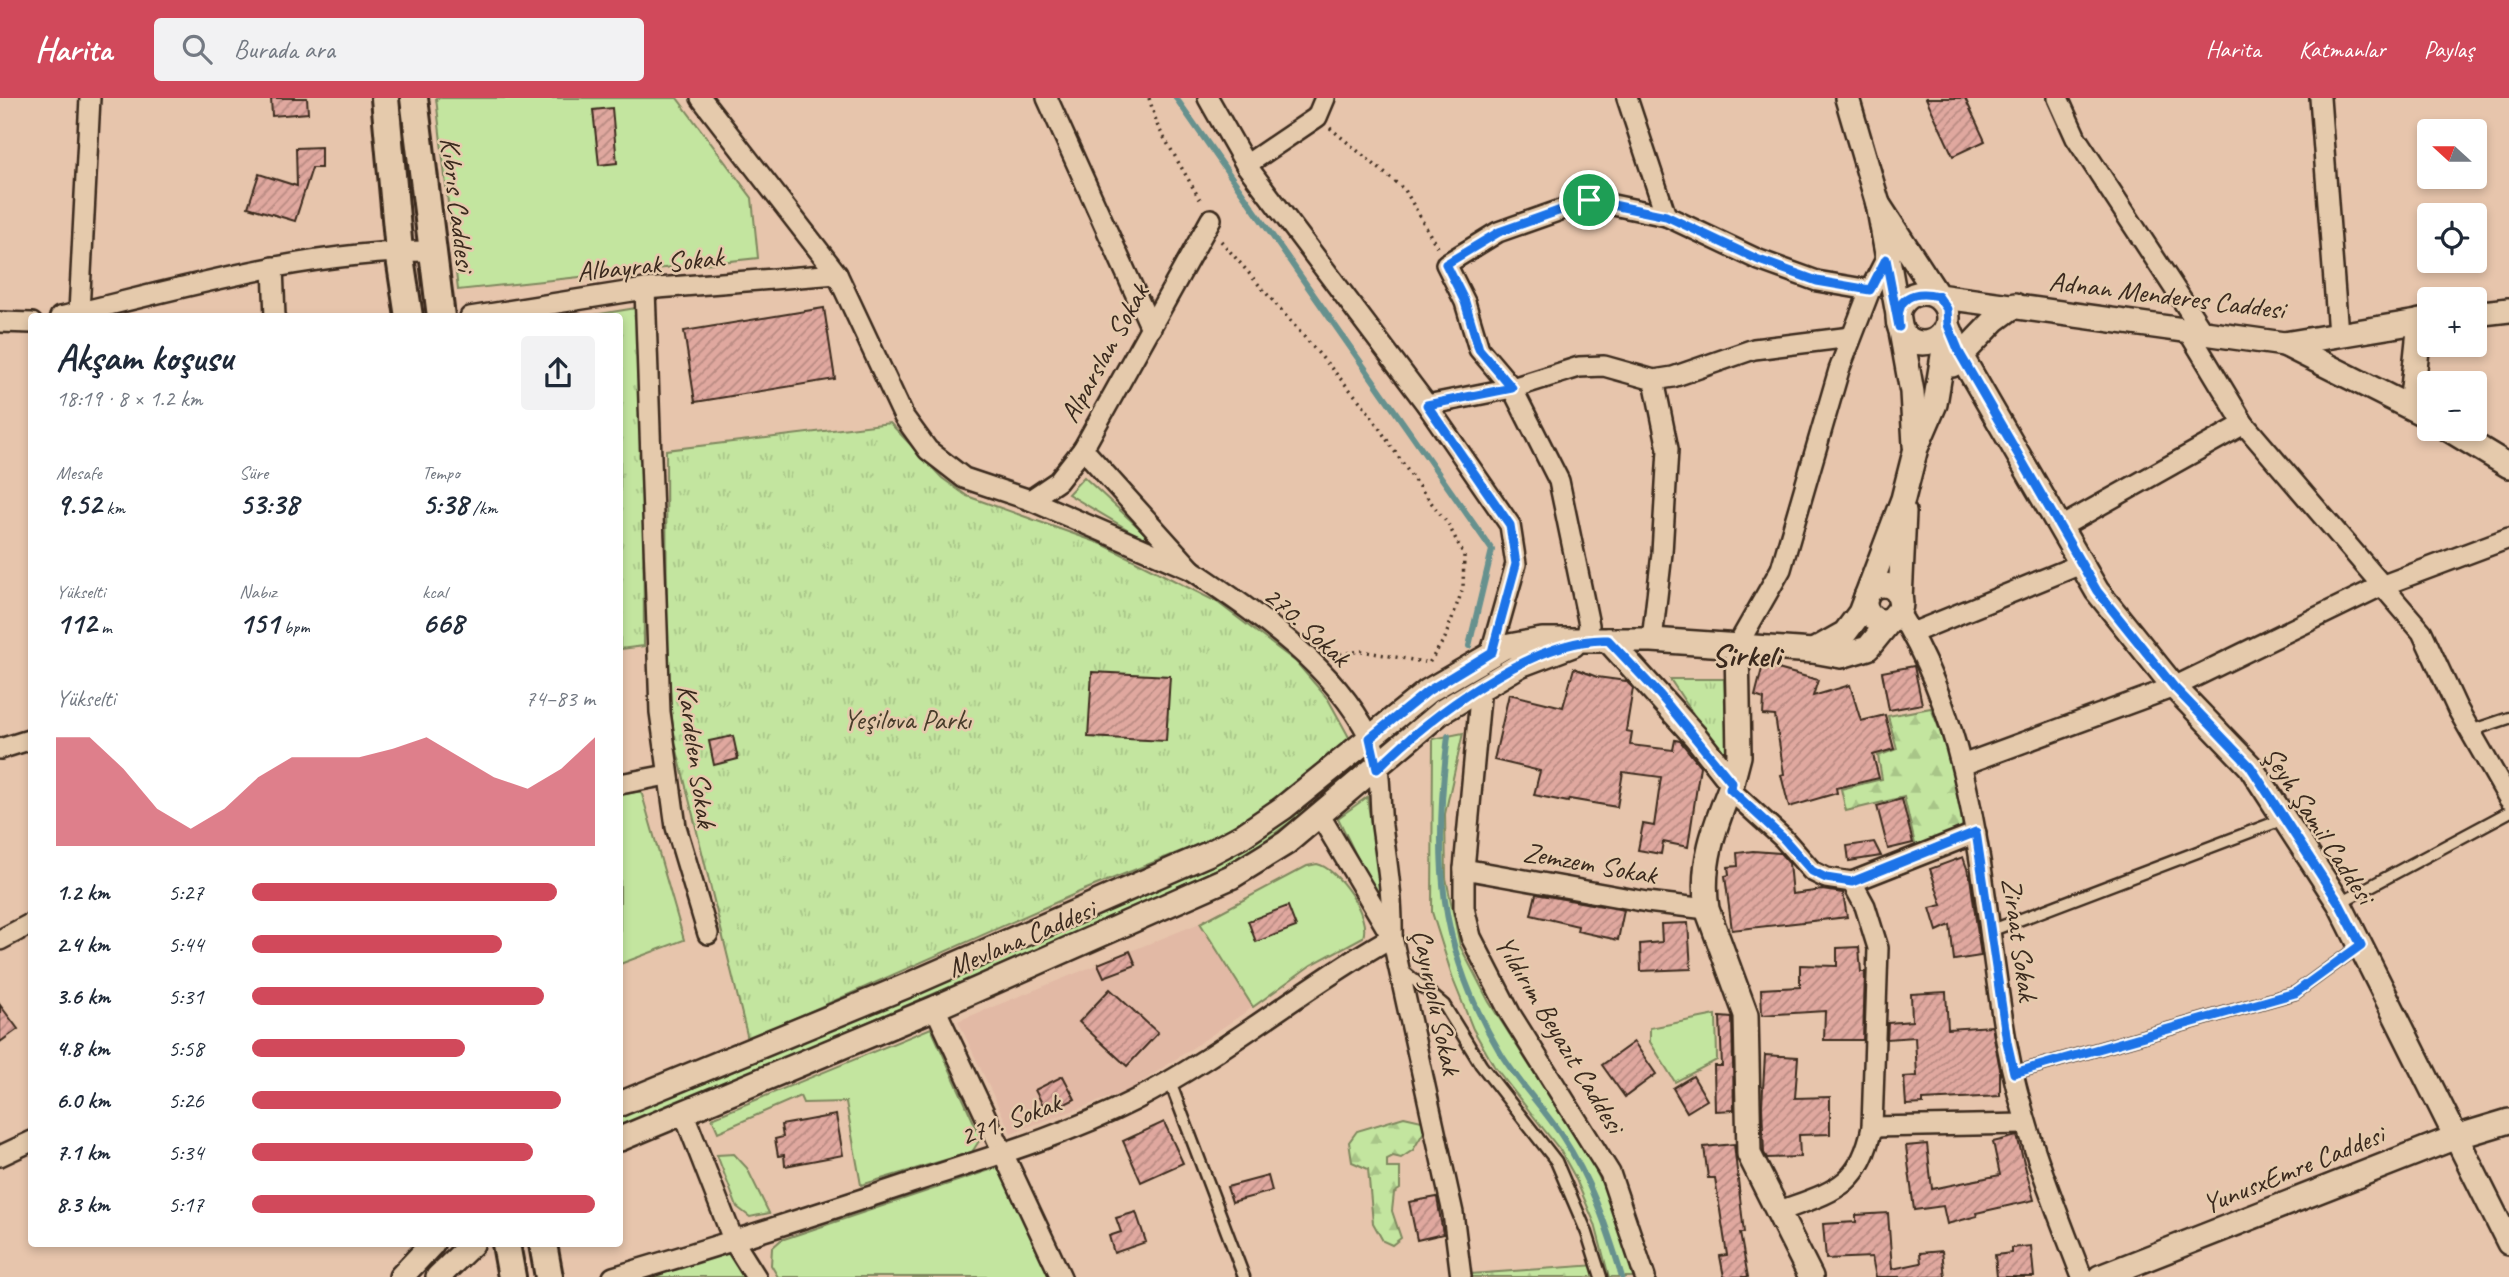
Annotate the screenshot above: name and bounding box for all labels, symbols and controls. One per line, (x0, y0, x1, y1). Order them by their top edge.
search box (154, 18, 644, 81)
text: Harita (35, 28, 112, 70)
icon: search (178, 30, 216, 68)
text: Burada ara (234, 33, 335, 66)
text: Harita (2206, 34, 2261, 64)
text: Katmanlar (2299, 34, 2386, 64)
text: Paylaş (2424, 34, 2474, 64)
north arrow (2417, 119, 2487, 189)
map controls (2417, 119, 2487, 441)
street label: Kıbrıs Caddesi (432, 135, 484, 277)
pin (1559, 170, 1619, 230)
icon: arrive (1570, 181, 1608, 219)
button: locate (2417, 203, 2487, 273)
street label: Albayrak Sokak (575, 239, 728, 289)
street label: Adnan Menderes Caddesi (2047, 263, 2291, 327)
street label: Alparslan Sokak (1052, 276, 1157, 428)
button: + (2417, 287, 2487, 357)
text: Akşam koşusu (56, 334, 233, 381)
button: share (521, 336, 595, 410)
button: − (2417, 371, 2487, 441)
text: 18:19 · 8 × 1.2 km (56, 384, 202, 413)
text: Mesafe (56, 461, 102, 485)
text: Süre (239, 461, 268, 485)
text: Tempo (422, 461, 460, 485)
text: 9.52 (56, 485, 102, 523)
text: 53:38 (239, 485, 298, 523)
text: 5:38 (422, 485, 468, 523)
text: km (102, 496, 125, 520)
text: /km (468, 496, 497, 520)
street label: 270. Sokak (1256, 578, 1359, 675)
text: Yükselti (56, 580, 105, 604)
text: Nabız (239, 580, 277, 604)
text: kcal (422, 580, 447, 604)
text: 112 (56, 604, 97, 642)
text: 151 (239, 604, 279, 642)
text: 668 (422, 604, 464, 642)
text: m (97, 615, 112, 639)
text: bpm (279, 615, 310, 639)
district label: Sirkeli (1712, 635, 1785, 676)
street label: Kardelen Sokak (670, 683, 725, 831)
text: Yükselti (56, 684, 116, 713)
text: 74–83 m (525, 684, 595, 713)
park label: Yeşilova Parkı (843, 702, 973, 737)
street label: Şeyh Şamil Caddesi (2255, 740, 2385, 913)
street label: Zemzem Sokak (1521, 834, 1661, 892)
street label: Ziraat Sokak (1994, 875, 2046, 1005)
text: 1.2 km (56, 878, 110, 907)
text: 5:27 (168, 878, 204, 907)
street label: Mevlana Caddesi (942, 890, 1103, 985)
street label: Çayıryolu Sokak (1404, 926, 1470, 1080)
street label: Yıldırım Beyazıt Caddesi (1487, 929, 1635, 1142)
text: 2.4 km (56, 930, 110, 959)
text: 5:44 (168, 930, 204, 959)
text: 3.6 km (56, 982, 110, 1011)
text: 5:31 (168, 982, 204, 1011)
text: 4.8 km (56, 1034, 110, 1063)
text: 5:58 (168, 1034, 204, 1063)
street label: 271. Sokak (955, 1084, 1067, 1153)
text: 6.0 km (56, 1086, 110, 1115)
text: 5:26 (168, 1086, 204, 1115)
street label: YunusxEmre Caddesi (2197, 1115, 2392, 1221)
text: 7.1 km (56, 1138, 109, 1167)
text: 5:34 (168, 1138, 204, 1167)
text: 8.3 km (56, 1190, 110, 1219)
text: 5:17 (168, 1190, 204, 1219)

